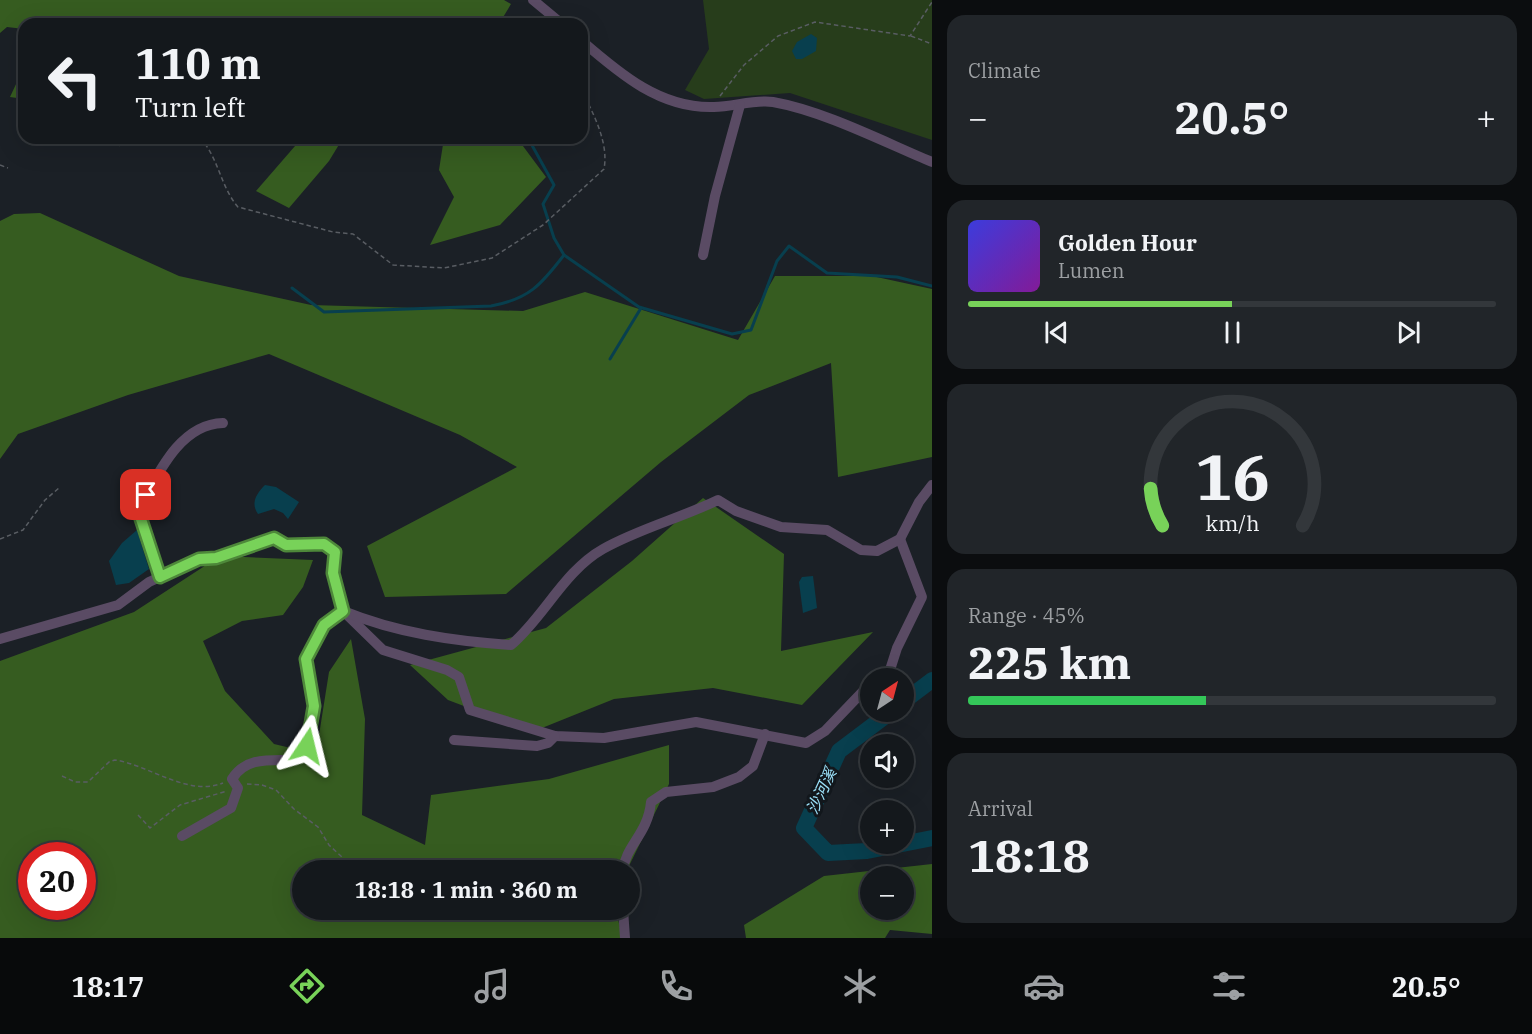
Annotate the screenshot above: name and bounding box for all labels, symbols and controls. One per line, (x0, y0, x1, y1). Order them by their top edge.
text: 110 m (135, 36, 261, 91)
icon: left (36, 42, 114, 120)
text: Climate (968, 57, 1041, 84)
text: 20.5° (1175, 88, 1289, 146)
text: Turn left (135, 89, 246, 124)
text: − (968, 96, 988, 139)
text: + (1476, 96, 1496, 139)
text: Golden Hour (1058, 228, 1197, 257)
text: Lumen (1058, 257, 1125, 284)
icon: previous (1040, 316, 1073, 349)
icon: pause (1216, 316, 1249, 349)
icon: next (1392, 316, 1425, 349)
text: 16 (1195, 436, 1269, 517)
pin (120, 469, 171, 520)
icon: arrive (129, 478, 162, 511)
text: km/h (1205, 509, 1259, 537)
text: Range · 45% (968, 602, 1085, 629)
text: 225 km (968, 633, 1131, 691)
north arrow (860, 668, 914, 722)
map controls (860, 668, 914, 920)
position arrow (275, 714, 339, 778)
button: sound (860, 734, 914, 788)
water label: 沙河溪 (802, 763, 841, 817)
text: Arrival (968, 795, 1033, 822)
button: + (860, 800, 914, 854)
text: 18:18 (968, 826, 1090, 884)
speed limit sign: 20 (18, 842, 96, 920)
button: − (860, 866, 914, 920)
text: 18:18 · 1 min · 360 m (354, 875, 578, 904)
icon: directions (286, 965, 328, 1007)
icon: music (471, 965, 513, 1007)
icon: phone (655, 965, 697, 1007)
icon: climate (839, 965, 881, 1007)
icon: car (1023, 965, 1065, 1007)
icon: filters (1208, 965, 1250, 1007)
text: 18:17 (71, 969, 144, 1004)
text: 20.5° (1392, 969, 1461, 1004)

